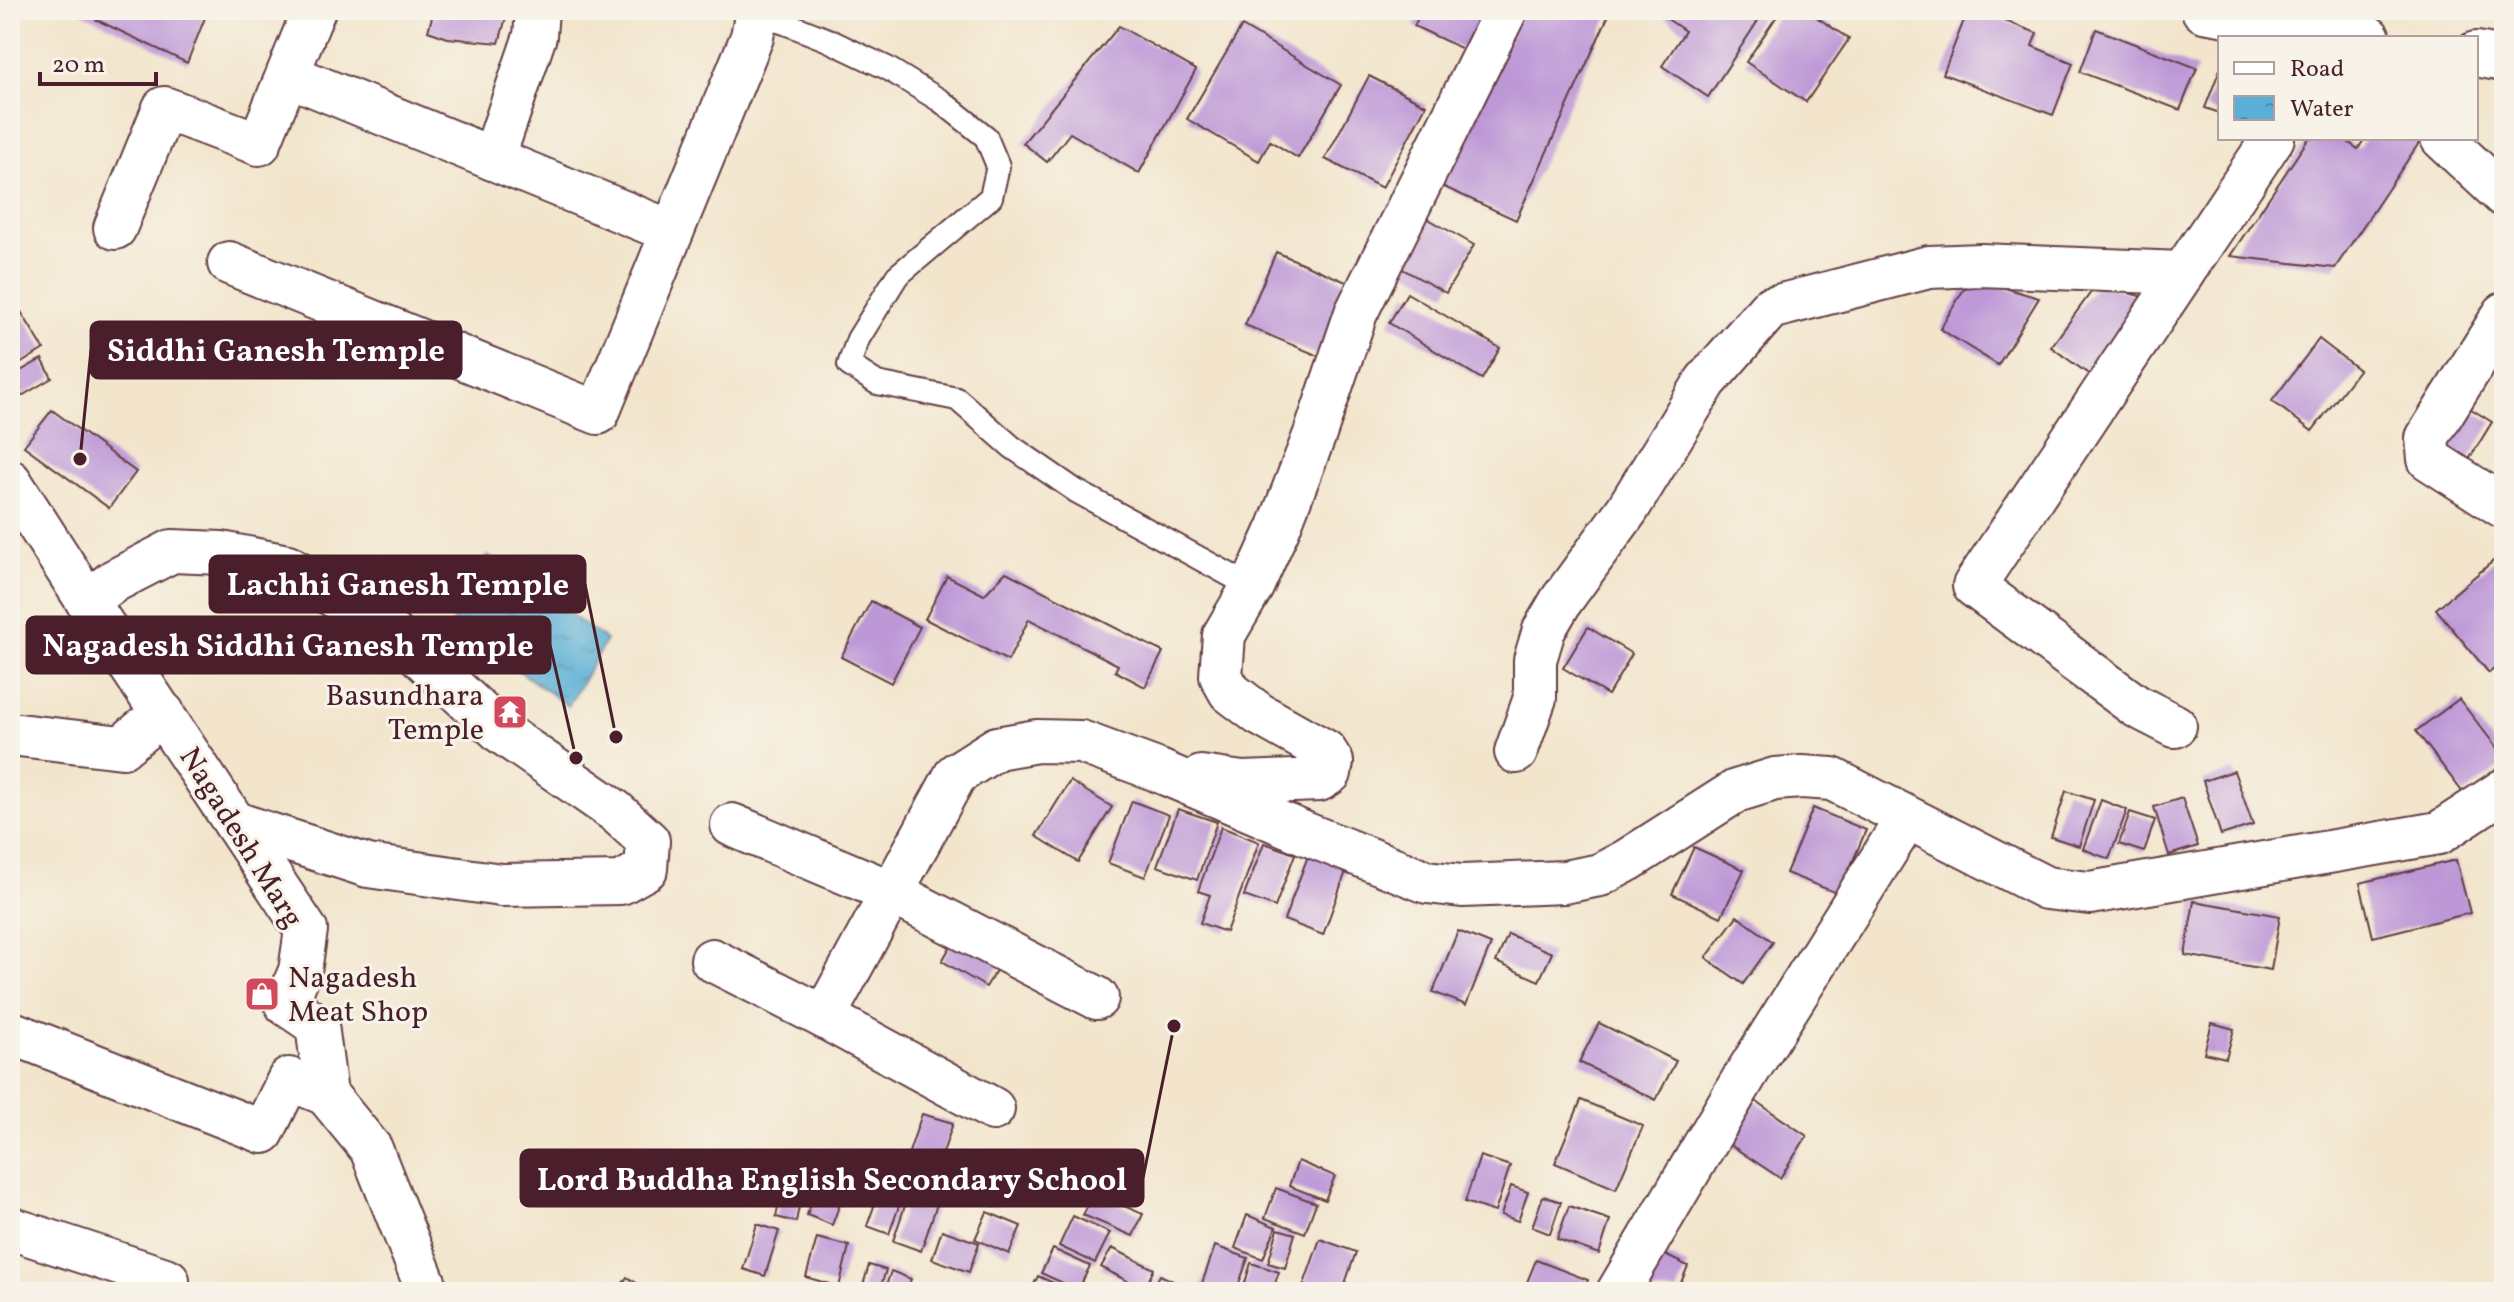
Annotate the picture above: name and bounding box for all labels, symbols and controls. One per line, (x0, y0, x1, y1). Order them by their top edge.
scale bar (40, 36, 156, 86)
legend (2218, 36, 2478, 140)
text: 20 m (52, 49, 105, 83)
text: Road (2290, 53, 2344, 87)
text: Water (2290, 93, 2354, 127)
callout: Siddhi Ganesh Temple (91, 322, 461, 378)
text: Siddhi Ganesh Temple (107, 331, 445, 375)
callout: Lachhi Ganesh Temple (210, 556, 585, 612)
text: Lachhi Ganesh Temple (227, 565, 569, 609)
callout: Nagadesh Siddhi Ganesh Temple (27, 617, 550, 673)
text: Nagadesh Siddhi Ganesh Temple (42, 626, 534, 670)
place label: Basundhara Temple (325, 676, 484, 752)
temple icon: Basundhara Temple (491, 693, 529, 731)
street label: Nagadesh Marg (168, 740, 313, 937)
place label: Nagadesh Meat Shop (288, 958, 428, 1034)
shop icon: Nagadesh Meat Shop (243, 975, 281, 1013)
callout: Lord Buddha English Secondary School (521, 1150, 1143, 1206)
text: Lord Buddha English Secondary School (537, 1160, 1127, 1204)

